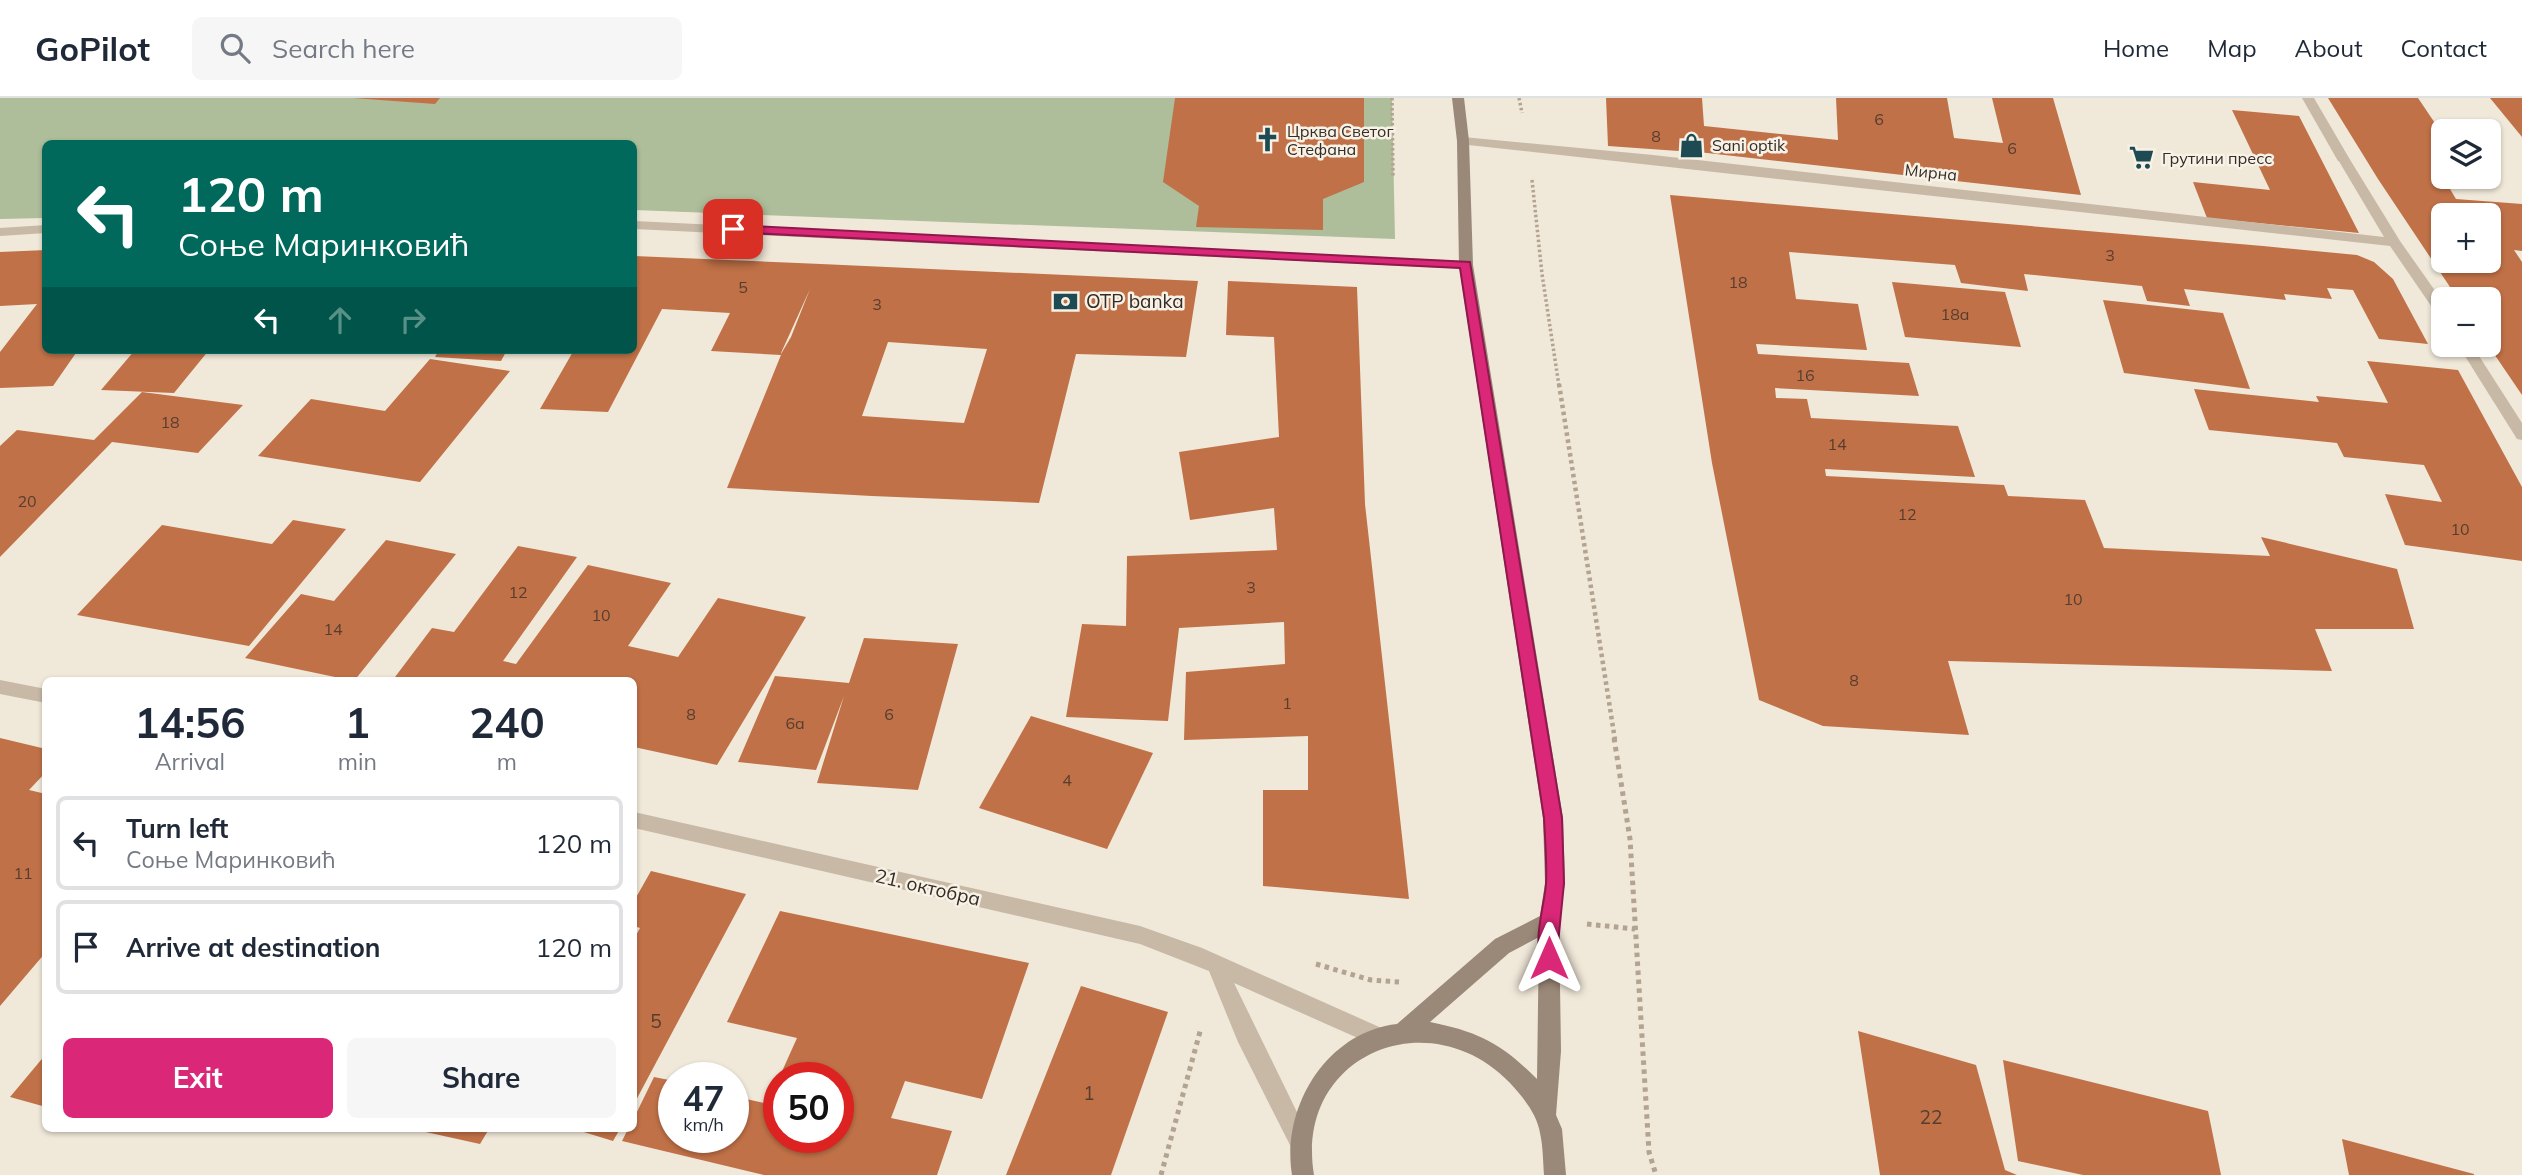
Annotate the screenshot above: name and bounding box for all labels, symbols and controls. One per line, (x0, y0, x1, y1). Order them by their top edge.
search box (192, 17, 682, 80)
text: GoPilot (35, 28, 150, 69)
icon: search (216, 29, 254, 67)
text: Search here (272, 32, 415, 65)
text: Home (2103, 33, 2169, 63)
text: Map (2207, 33, 2257, 63)
text: About (2295, 33, 2363, 63)
text: Contact (2401, 33, 2487, 63)
house number: 6 (1874, 109, 1884, 129)
map controls (2431, 119, 2501, 357)
button: layers (2431, 119, 2501, 189)
place label: Црква Светог Стефана (1287, 121, 1394, 159)
church icon: Црква Светог Стефана (1253, 126, 1281, 154)
house number: 8 (1651, 126, 1661, 146)
shop icon: Sani optik (1678, 131, 1706, 159)
place label: Sani optik (1712, 135, 1786, 155)
house number: 6 (2007, 138, 2017, 158)
supermarket icon: Грутини пресс (2128, 144, 2156, 172)
place label: Грутини пресс (2162, 148, 2272, 168)
street label: Мирна (1904, 159, 1958, 185)
text: 120 m (178, 163, 324, 224)
icon: left (63, 168, 154, 259)
pin (703, 199, 763, 259)
button: + (2431, 203, 2501, 273)
icon: arrive (714, 210, 752, 248)
text: Соње Маринковић (178, 224, 470, 264)
house number: 3 (2105, 245, 2115, 265)
house number: 18 (1728, 272, 1748, 292)
house number: 5 (738, 277, 748, 297)
bank icon: OTP banka (1052, 287, 1080, 315)
button: − (2431, 287, 2501, 357)
place label: OTP banka (1086, 289, 1184, 313)
house number: 3 (872, 294, 882, 314)
icon: left (248, 301, 286, 339)
icon: ahead (321, 301, 359, 339)
icon: right (394, 301, 432, 339)
house number: 18a (1941, 304, 1969, 324)
house number: 16 (1795, 365, 1815, 385)
house number: 18 (160, 412, 180, 432)
house number: 14 (1827, 434, 1847, 454)
house number: 20 (17, 491, 37, 511)
house number: 12 (1897, 504, 1917, 524)
house number: 10 (2450, 519, 2470, 539)
house number: 3 (1246, 577, 1256, 597)
house number: 12 (508, 582, 528, 602)
house number: 10 (2063, 589, 2083, 609)
house number: 10 (591, 605, 611, 625)
house number: 14 (323, 619, 343, 639)
house number: 8 (1849, 670, 1859, 690)
house number: 1 (1282, 693, 1292, 713)
text: 14:56 (134, 696, 245, 749)
text: 1 (345, 696, 370, 749)
text: 240 (469, 696, 545, 749)
house number: 8 (686, 704, 696, 724)
house number: 6 (884, 704, 894, 724)
house number: 6a (785, 713, 805, 733)
text: Arrival (155, 747, 225, 776)
text: min (338, 747, 377, 776)
text: m (497, 747, 517, 776)
house number: 4 (1062, 770, 1072, 790)
text: Turn left (126, 812, 228, 845)
icon: left (67, 824, 105, 862)
text: 120 m (536, 827, 612, 860)
text: Соње Маринковић (126, 845, 336, 874)
house number: 11 (13, 863, 33, 883)
street label: 21. октобра (873, 863, 983, 911)
position arrow (1512, 921, 1586, 995)
icon: arrive (67, 928, 105, 966)
text: Arrive at destination (126, 931, 381, 964)
text: 120 m (536, 931, 612, 964)
house number: 5 (650, 1009, 662, 1033)
button: Exit (63, 1038, 333, 1118)
button: Share (347, 1038, 616, 1118)
speed limit sign: 50 (763, 1062, 854, 1153)
text: 47 (682, 1076, 725, 1120)
house number: 1 (1083, 1081, 1095, 1105)
house number: 22 (1920, 1105, 1942, 1129)
text: km/h (683, 1113, 724, 1136)

